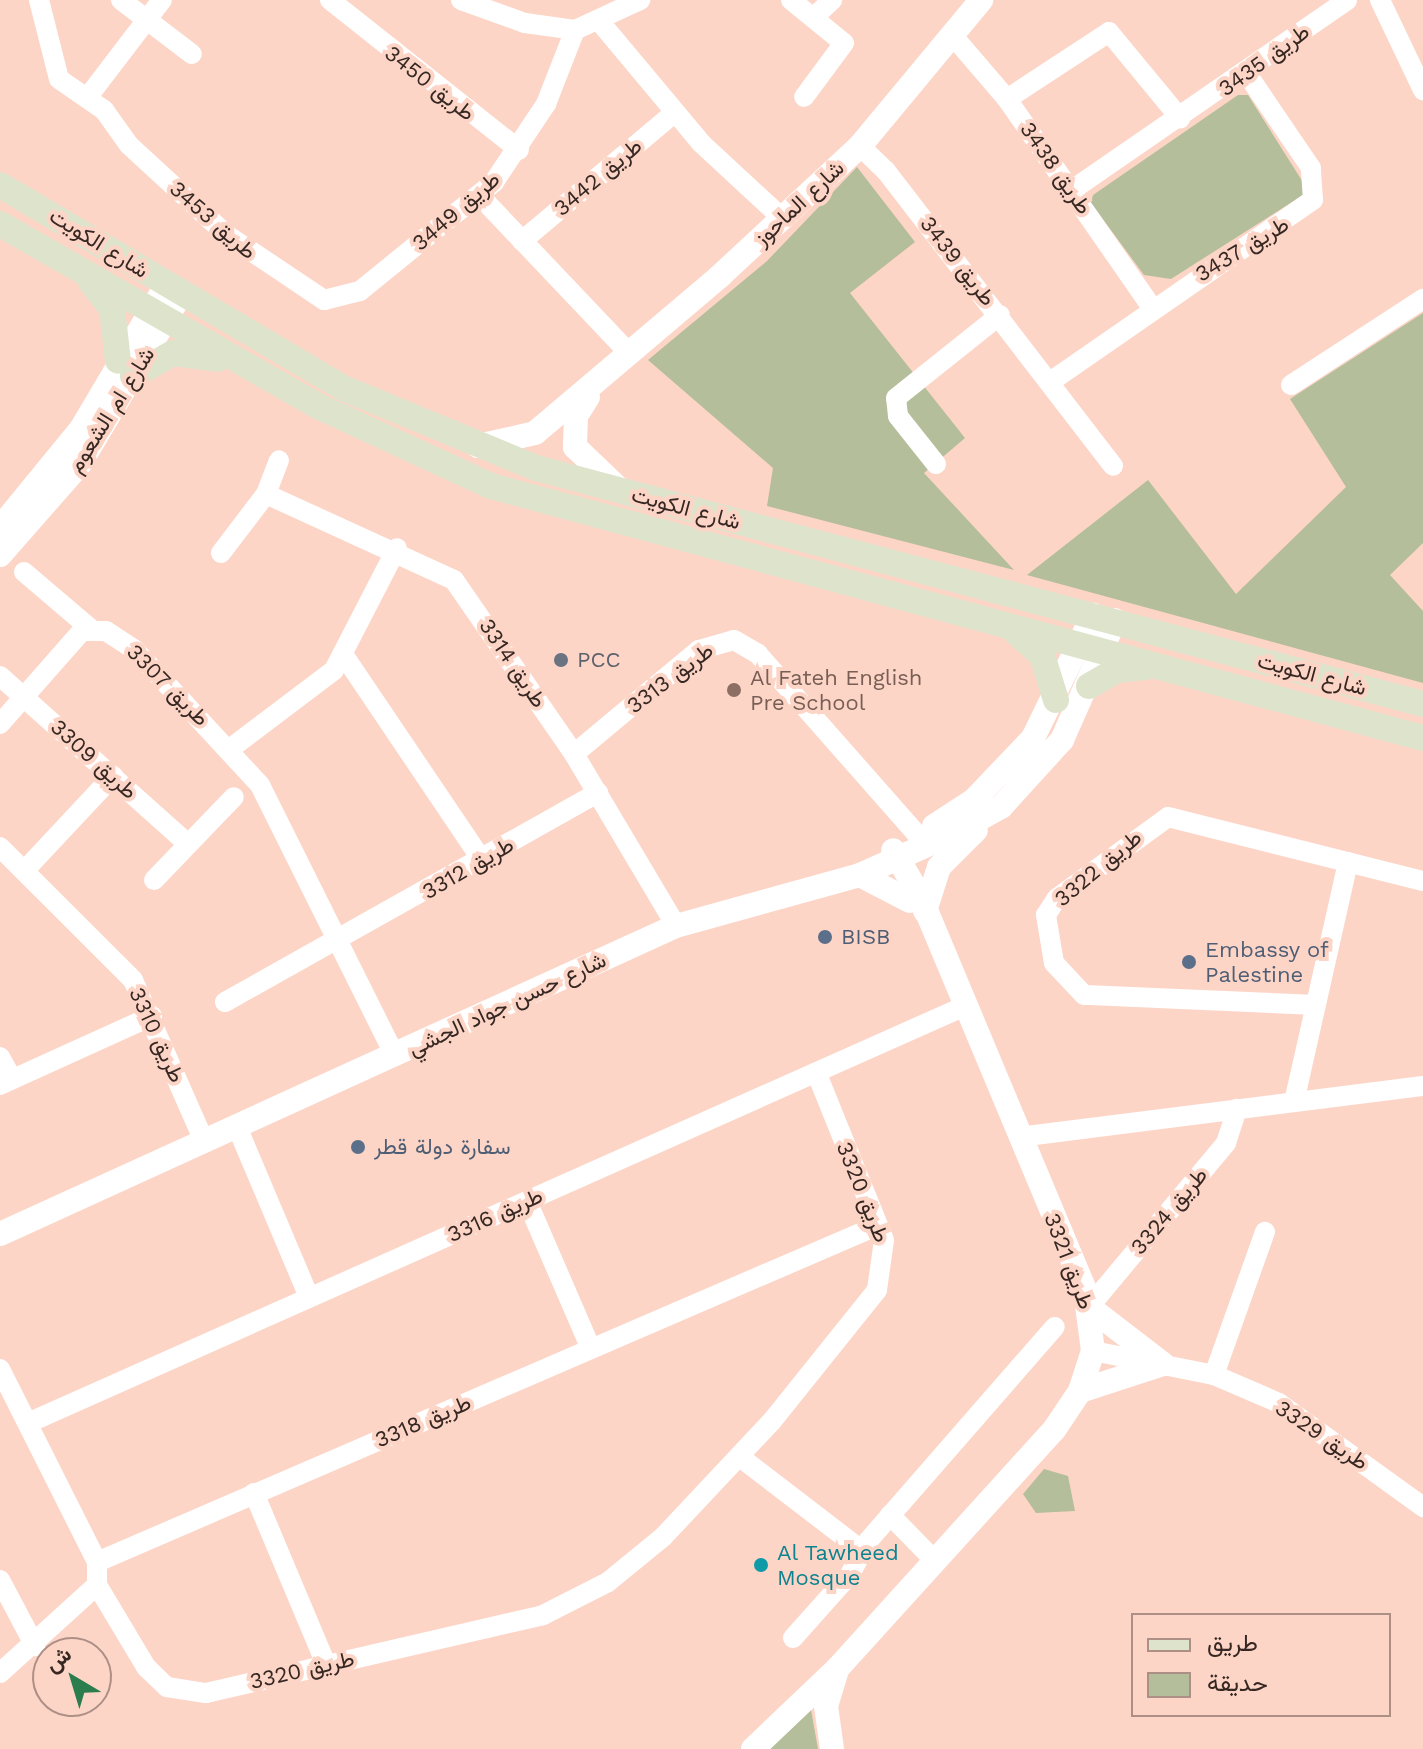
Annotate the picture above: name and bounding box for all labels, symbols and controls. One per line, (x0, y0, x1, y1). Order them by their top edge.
street label: طريق 3435 (1213, 18, 1315, 102)
street label: طريق 3450 (380, 40, 480, 126)
street label: طريق 3438 (1015, 117, 1097, 219)
street label: طريق 3442 (549, 133, 647, 221)
street label: شارع الماحوز (748, 155, 850, 251)
street label: طريق 3449 (407, 166, 505, 256)
street label: طريق 3453 (164, 175, 262, 265)
street label: شارع الكويت (45, 202, 153, 284)
street label: طريق 3439 (915, 211, 1001, 311)
street label: طريق 3437 (1190, 211, 1294, 287)
street label: شارع ام الشعوم (62, 342, 160, 478)
street label: شارع الكويت (629, 481, 743, 535)
street label: طريق 3314 (474, 613, 552, 713)
street label: طريق 3313 (622, 637, 718, 719)
street label: طريق 3307 (121, 638, 215, 732)
place label: PCC (577, 647, 621, 673)
street label: شارع الكويت (1255, 647, 1369, 701)
marker: PCC (552, 651, 570, 669)
place label: Al Fateh English Pre School (750, 664, 923, 716)
marker: Al Fateh English Pre School (725, 681, 743, 699)
street label: طريق 3309 (45, 713, 143, 805)
street label: طريق 3322 (1049, 824, 1147, 912)
street label: طريق 3312 (418, 831, 518, 905)
place label: BISB (841, 924, 890, 950)
marker: BISB (816, 928, 834, 946)
place label: Embassy of Palestine (1205, 936, 1329, 988)
street label: شارع حسن جواد الجشي (404, 947, 610, 1061)
marker: Embassy of Palestine (1180, 953, 1198, 971)
street label: طريق 3310 (123, 983, 191, 1087)
place label: سفارة دولة قطر (374, 1134, 511, 1160)
marker: سفارة دولة قطر (349, 1138, 367, 1156)
street label: طريق 3320 (831, 1138, 895, 1246)
street label: طريق 3324 (1125, 1162, 1213, 1260)
street label: طريق 3316 (443, 1182, 547, 1248)
street label: طريق 3321 (1039, 1209, 1099, 1313)
street label: طريق 3318 (371, 1389, 475, 1453)
street label: طريق 3329 (1271, 1394, 1373, 1476)
place label: Al Tawheed Mosque (777, 1539, 900, 1590)
marker: Al Tawheed Mosque (752, 1556, 770, 1574)
legend (1131, 1613, 1391, 1717)
text: طريق (1207, 1629, 1258, 1657)
north arrow (32, 1637, 112, 1717)
text: ش (40, 1641, 76, 1677)
street label: طريق 3320 (247, 1645, 357, 1695)
text: حديقة (1207, 1669, 1268, 1697)

